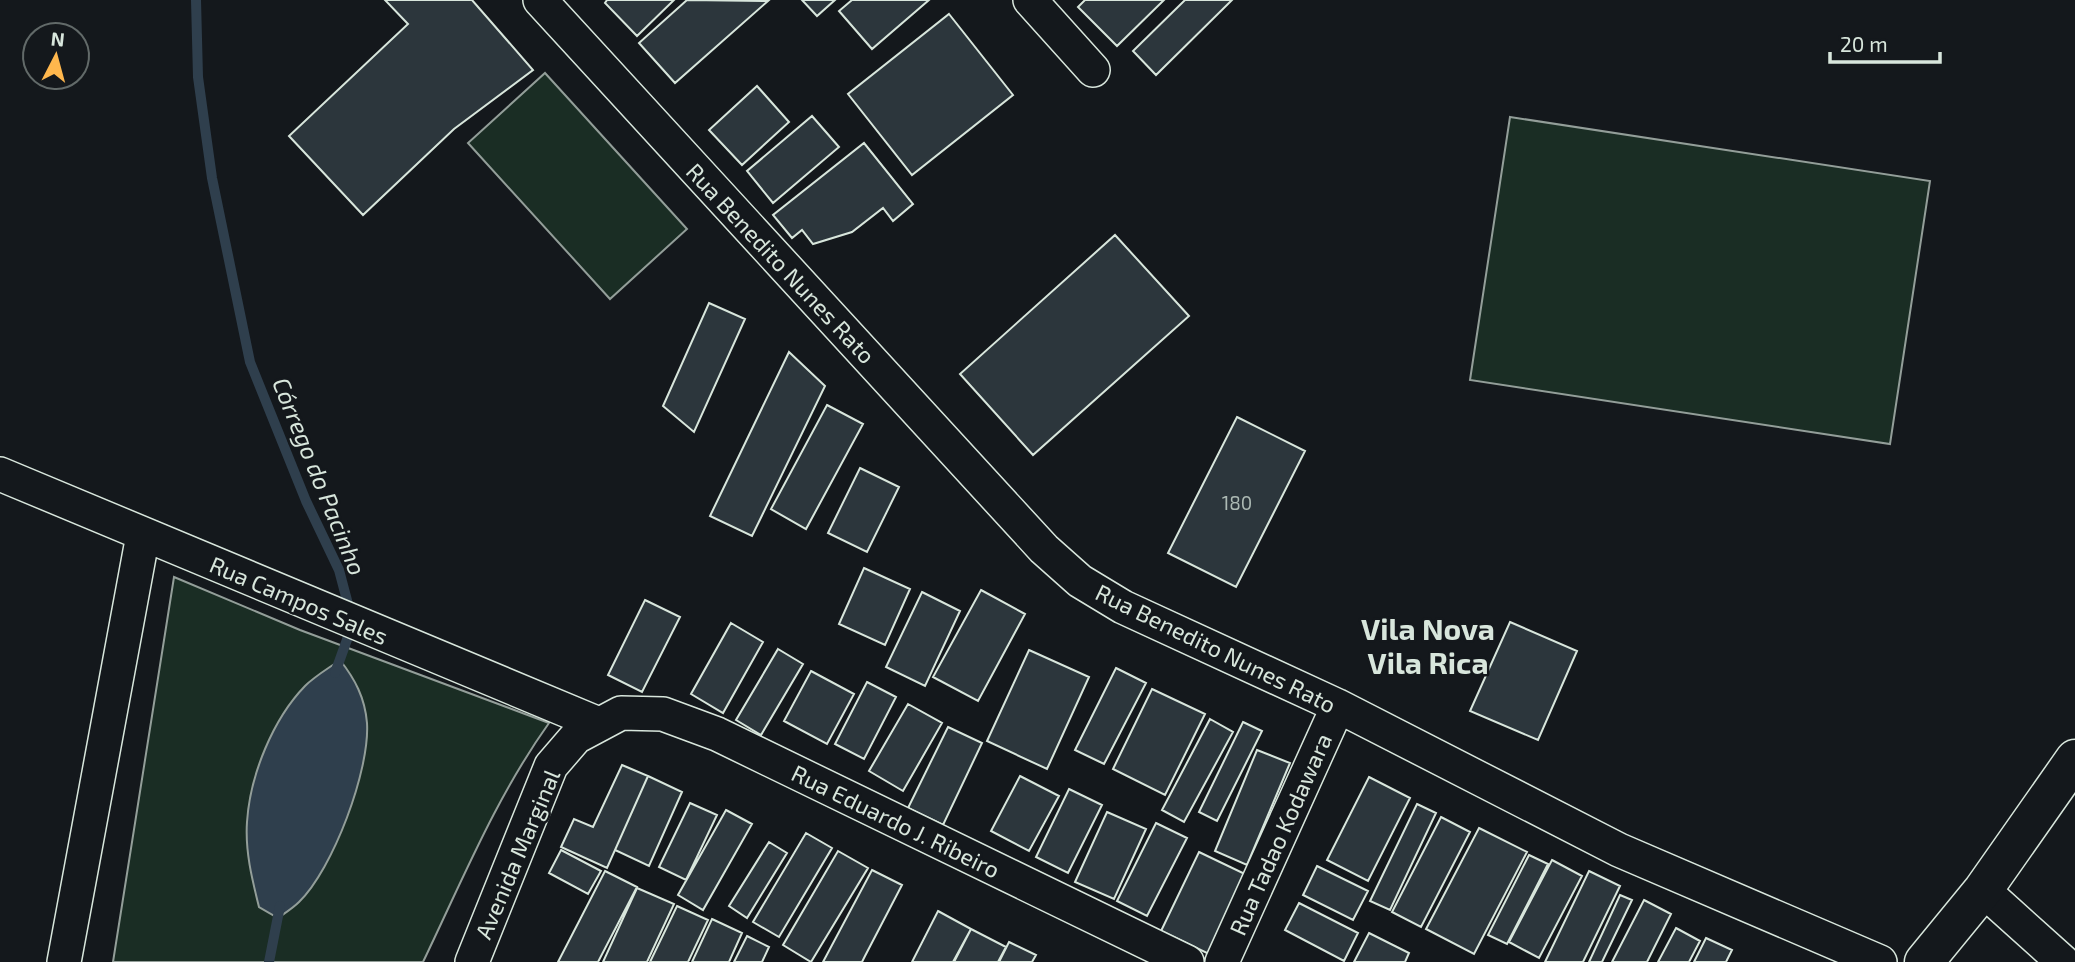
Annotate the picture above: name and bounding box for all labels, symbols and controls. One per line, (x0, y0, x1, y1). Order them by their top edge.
north arrow (21, 21, 91, 91)
scale bar (1830, 21, 1940, 65)
text: N (50, 26, 66, 51)
text: 20 m (1840, 31, 1888, 56)
street label: Rua Benedito Nunes Rato (681, 157, 881, 369)
water label: Córrego do Pacinho (267, 373, 373, 579)
house number: 180 (1222, 491, 1252, 514)
street label: Rua Campos Sales (206, 550, 392, 650)
street label: Rua Benedito Nunes Rato (1091, 578, 1341, 718)
district label: Vila Nova Vila Rica (1361, 610, 1495, 680)
street label: Rua Tadao Kodawara (1223, 729, 1337, 939)
street label: Rua Eduardo J. Ribeiro (787, 758, 1005, 884)
street label: Avenida Marginal (469, 765, 565, 943)

